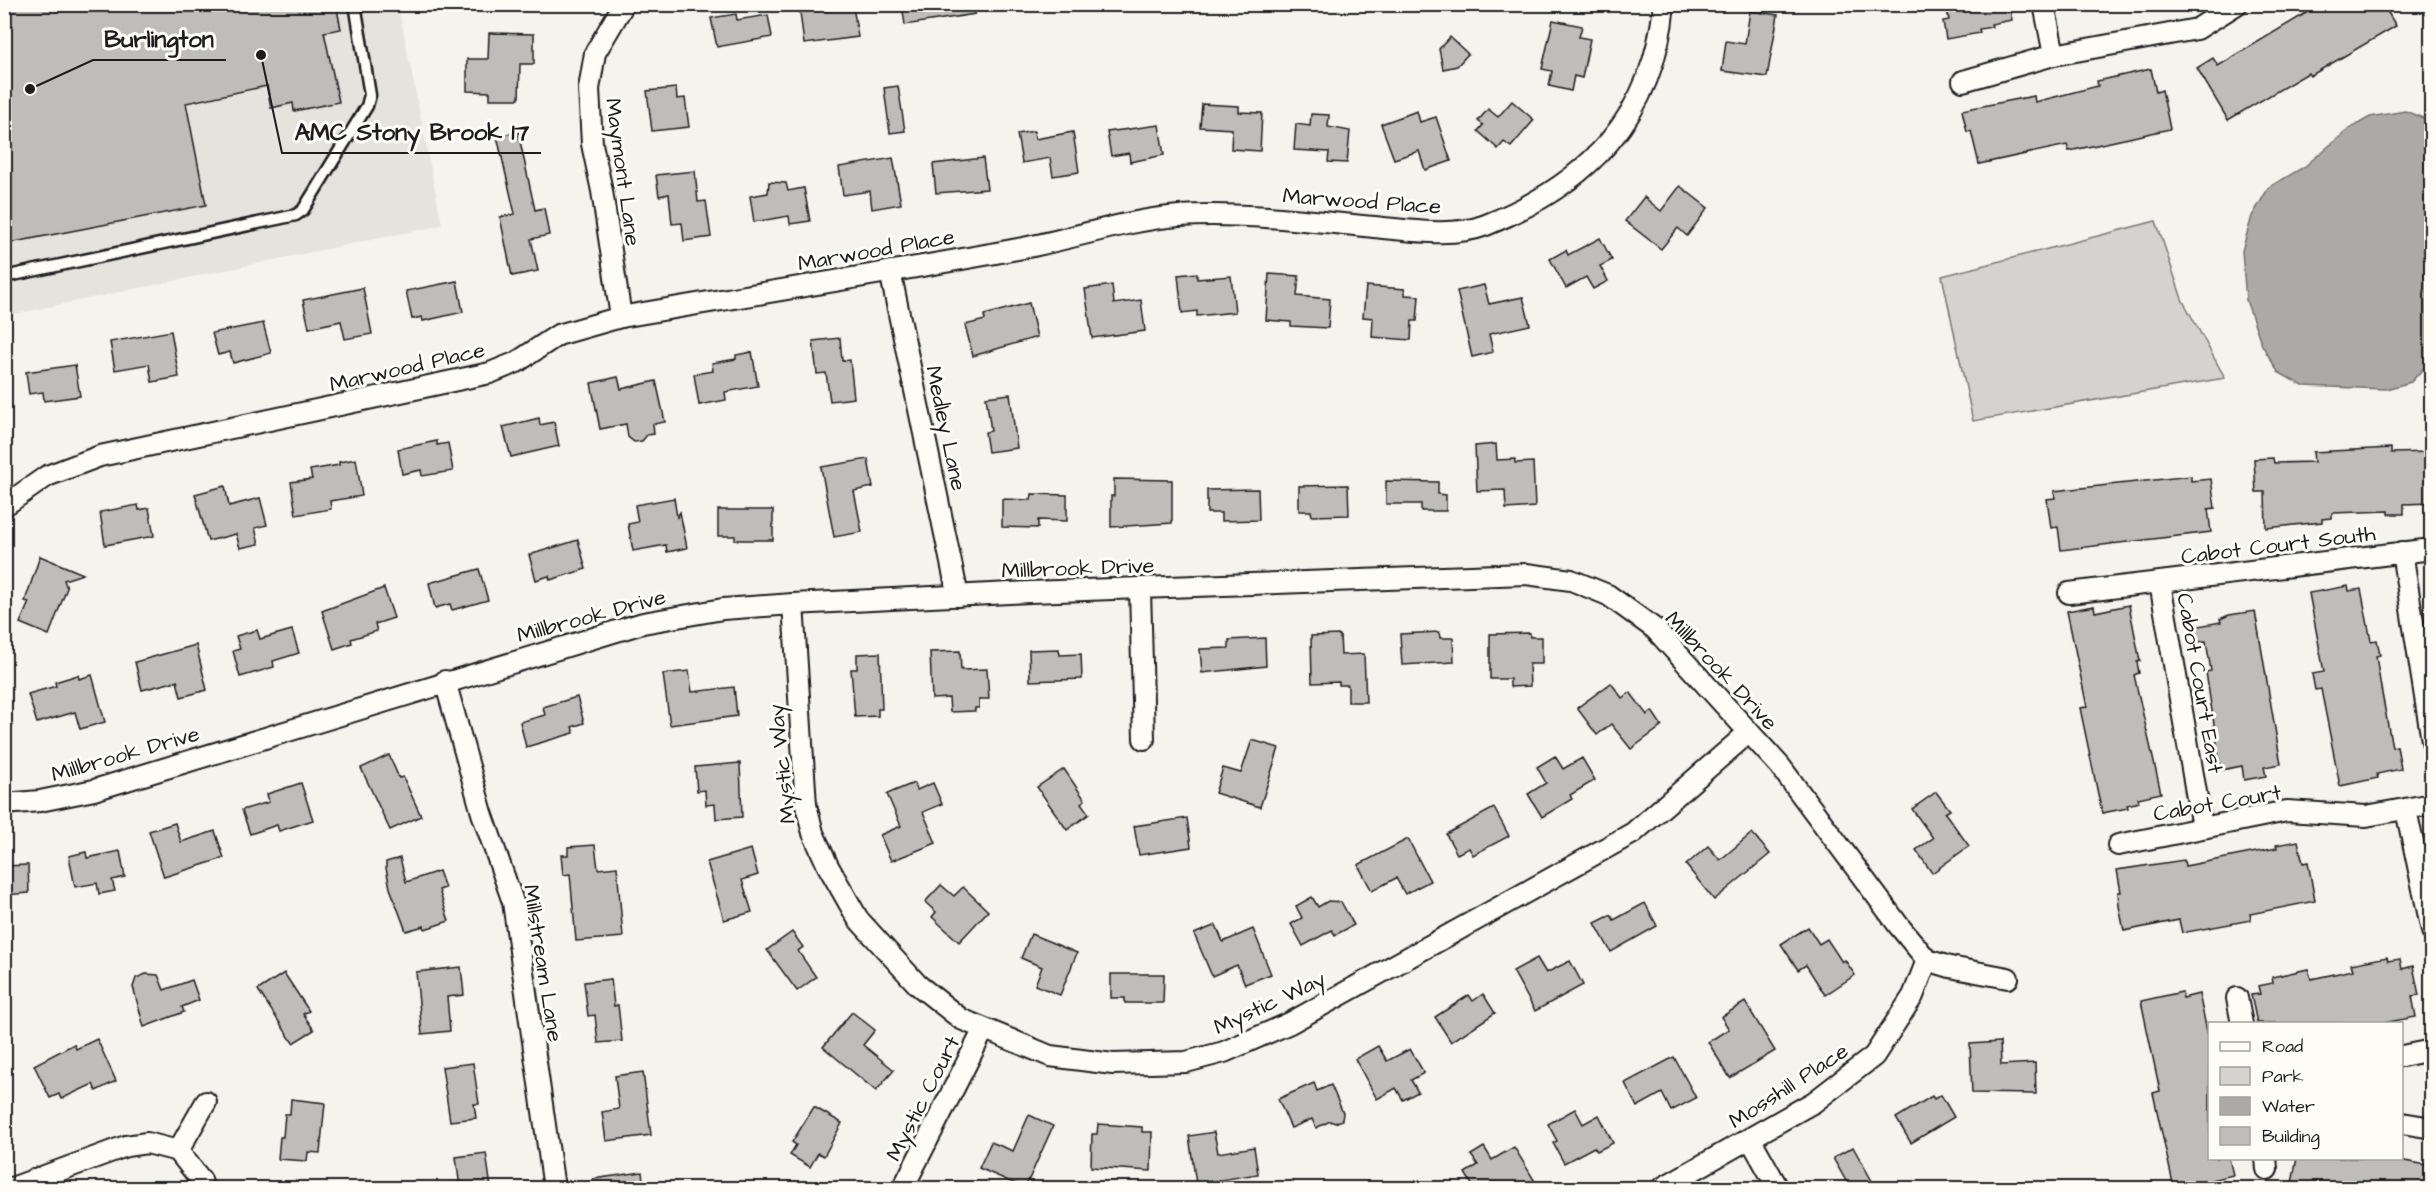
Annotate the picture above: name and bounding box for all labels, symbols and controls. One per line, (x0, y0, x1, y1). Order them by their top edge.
callout: Burlington (93, 18, 226, 60)
text: Burlington (104, 23, 214, 58)
street label: Maymont Lane (596, 96, 648, 248)
callout: AMC Stony Brook 17 (282, 111, 541, 153)
text: AMC Stony Brook 17 (295, 116, 530, 152)
street label: Marwood Place (1282, 180, 1442, 222)
street label: Marwood Place (795, 221, 957, 280)
street label: Marwood Place (327, 334, 488, 400)
street label: Medley Lane (916, 363, 974, 494)
street label: Cabot Court South (2179, 518, 2377, 573)
street label: Millbrook Drive (1001, 550, 1155, 587)
street label: Millbrook Drive (513, 582, 669, 651)
street label: Cabot Court East (2168, 591, 2231, 776)
street label: Millbrook Drive (1657, 604, 1784, 738)
street label: Mystic Way (761, 702, 805, 825)
street label: Millbrook Drive (48, 718, 203, 790)
street label: Cabot Court (2151, 777, 2284, 830)
street label: Millstream Lane (515, 882, 570, 1044)
street label: Mystic Way (1209, 964, 1331, 1044)
legend (2208, 1022, 2403, 1160)
street label: Mystic Court (879, 1031, 969, 1167)
text: Road (2262, 1034, 2303, 1059)
street label: Mosshill Place (1723, 1036, 1855, 1137)
text: Park (2262, 1064, 2304, 1089)
text: Water (2262, 1094, 2315, 1119)
text: Building (2262, 1124, 2320, 1150)

